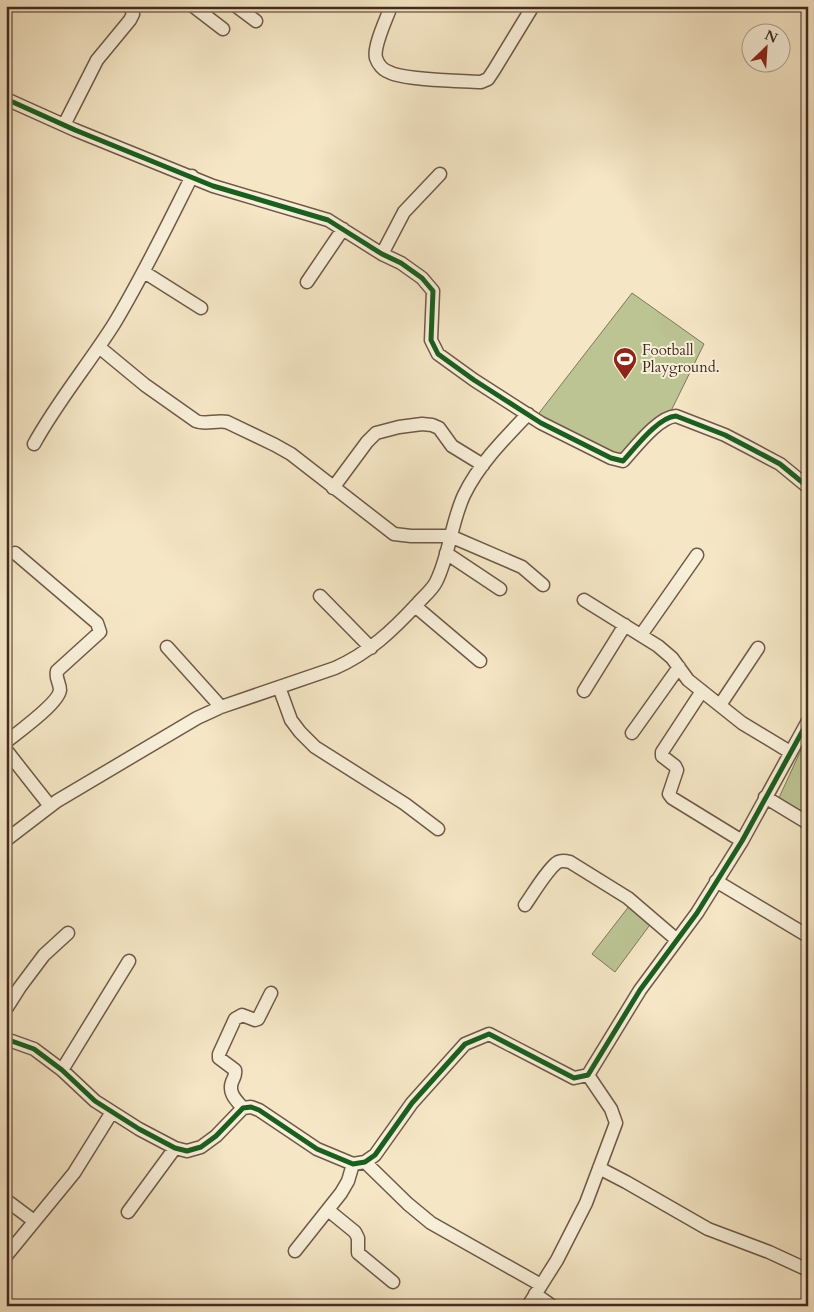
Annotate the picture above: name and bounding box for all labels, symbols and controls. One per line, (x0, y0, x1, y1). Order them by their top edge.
north arrow (742, 22, 792, 72)
text: N (762, 25, 781, 48)
place label: Football Playground. (642, 340, 720, 377)
sports icon: Football Playground. (612, 346, 638, 380)

